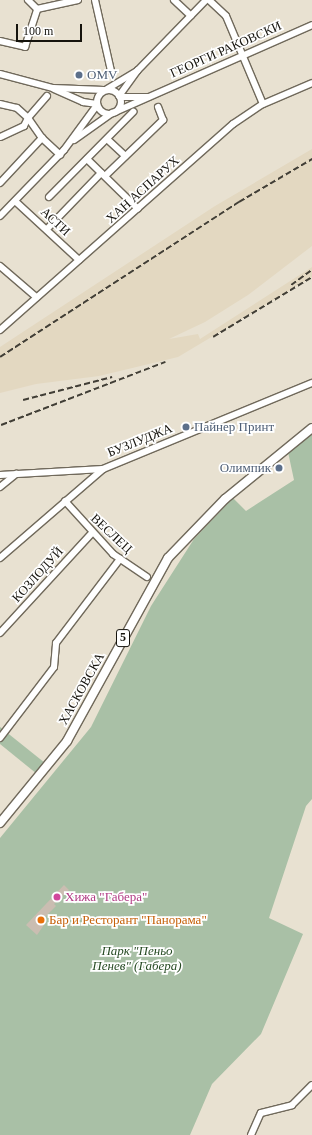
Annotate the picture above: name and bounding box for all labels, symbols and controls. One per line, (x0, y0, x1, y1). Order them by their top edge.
scale bar (18, 16, 84, 42)
street label: ГЕОРГИ РАКОВСКИ (168, 18, 284, 82)
text: 100 m (23, 24, 53, 38)
place label: OMV (87, 67, 117, 83)
marker: OMV (74, 70, 84, 80)
street label: ХАН АСПАРУХ (103, 153, 183, 227)
street label: АСТИ (37, 204, 73, 240)
place label: Пайнер Принт (194, 419, 274, 435)
street label: БУЗЛУДЖА (105, 421, 175, 461)
marker: Пайнер Принт (181, 422, 191, 432)
place label: Олимпик (220, 460, 271, 476)
marker: Олимпик (274, 463, 284, 473)
street label: ВЕСЛЕЦ (87, 511, 135, 557)
street label: КОЗЛОДУЙ (9, 544, 67, 606)
road number: 5 (116, 628, 130, 648)
street label: ХАСКОВСКА (56, 650, 108, 728)
place label: Хижа "Габера" (65, 889, 147, 905)
marker: Хижа "Габера" (52, 892, 62, 902)
place label: Бар и Ресторант "Панорама" (49, 912, 207, 928)
marker: Бар и Ресторант "Панорама" (36, 915, 46, 925)
park label: Парк "Пеньо Пенев" (Габера) (92, 944, 182, 975)

